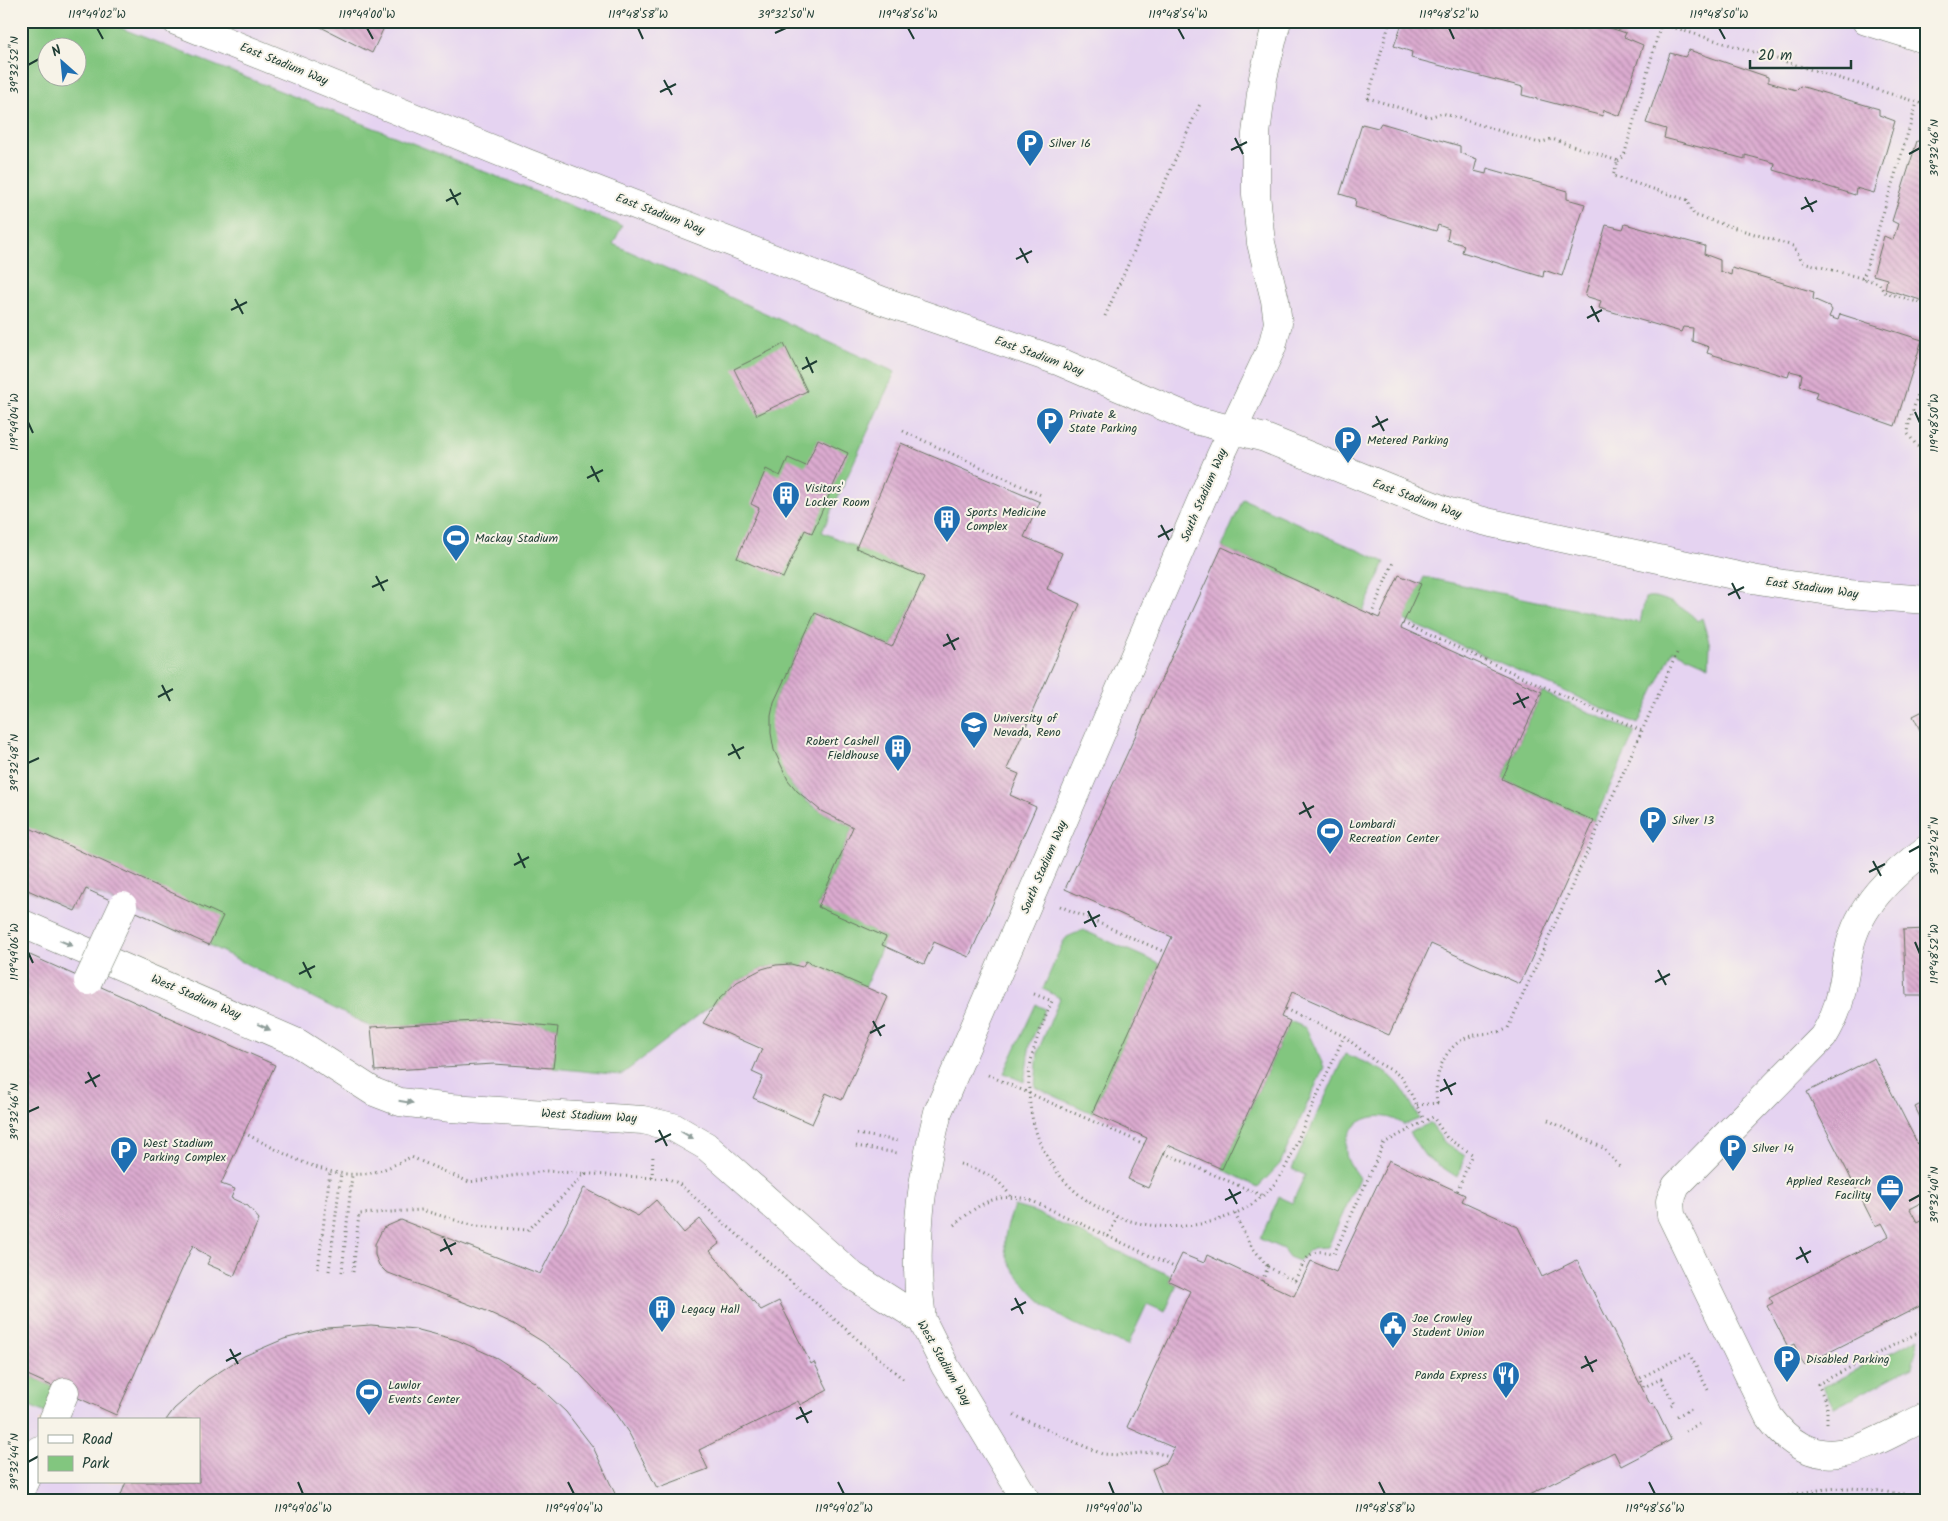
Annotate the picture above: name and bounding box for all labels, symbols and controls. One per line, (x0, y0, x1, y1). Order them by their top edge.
text: 119°49'02"W (68, 5, 126, 24)
text: 119°49'00"W (338, 5, 396, 24)
text: 119°48'58"W (608, 5, 668, 24)
text: 39°32'50"N (758, 5, 814, 24)
text: 119°48'56"W (878, 5, 938, 24)
text: 119°48'54"W (1148, 5, 1208, 24)
text: 119°48'52"W (1419, 5, 1479, 24)
text: 119°48'50"W (1690, 5, 1748, 24)
text: 39°32'52"N (5, 36, 24, 94)
north arrow (38, 38, 88, 88)
street label: East Stadium Way (237, 38, 331, 90)
scale bar (1750, 38, 1852, 70)
text: N (48, 39, 66, 63)
text: 20 m (1758, 44, 1792, 68)
text: 39°32'46"N (1925, 119, 1944, 177)
parking icon: Silver 16 (1015, 128, 1045, 167)
place label: Silver 16 (1049, 134, 1091, 153)
street label: East Stadium Way (613, 188, 707, 240)
street label: East Stadium Way (992, 331, 1087, 381)
text: 119°49'04"W (5, 393, 24, 451)
text: 119°48'50"W (1925, 394, 1944, 452)
place label: Private & State Parking (1069, 405, 1137, 438)
parking icon: Private & State Parking (1035, 406, 1065, 445)
parking icon: Metered Parking (1333, 425, 1363, 464)
place label: Metered Parking (1367, 431, 1449, 450)
street label: South Stadium Way (1176, 445, 1232, 545)
street label: East Stadium Way (1370, 474, 1465, 524)
place label: Visitors' Locker Room (805, 479, 870, 512)
building icon: Visitors' Locker Room (771, 480, 801, 519)
place label: Sports Medicine Complex (966, 503, 1046, 536)
building icon: Sports Medicine Complex (932, 504, 962, 543)
sports icon: Mackay Stadium (441, 523, 471, 562)
place label: Mackay Stadium (475, 529, 558, 548)
street label: East Stadium Way (1764, 572, 1860, 604)
place label: University of Nevada, Reno (993, 709, 1061, 742)
school or university icon: University of Nevada, Reno (959, 710, 989, 749)
place label: Robert Cashell Fieldhouse (806, 732, 880, 765)
building icon: Robert Cashell Fieldhouse (883, 733, 913, 772)
text: 39°32'48"N (5, 734, 24, 792)
parking icon: Silver 13 (1638, 805, 1668, 844)
place label: Silver 13 (1672, 811, 1714, 830)
place label: Lombardi Recreation Center (1349, 815, 1440, 848)
sports icon: Lombardi Recreation Center (1315, 816, 1345, 855)
street label: South Stadium Way (1016, 817, 1072, 917)
text: 39°32'42"N (1925, 817, 1944, 875)
text: 119°49'06"W (5, 923, 24, 981)
text: 119°48'52"W (1925, 924, 1944, 984)
one-way arrow (59, 939, 73, 947)
street label: West Stadium Way (148, 970, 244, 1025)
one-way arrow (257, 1023, 271, 1031)
text: 39°32'46"N (5, 1083, 24, 1141)
one-way arrow (399, 1099, 415, 1107)
street label: West Stadium Way (541, 1104, 638, 1128)
one-way arrow (681, 1131, 694, 1140)
parking icon: Silver 14 (1718, 1133, 1748, 1172)
place label: West Stadium Parking Complex (143, 1134, 227, 1167)
parking icon: West Stadium Parking Complex (109, 1135, 139, 1174)
place label: Silver 14 (1752, 1139, 1794, 1158)
text: 39°32'40"N (1925, 1166, 1944, 1224)
place label: Applied Research Facility (1786, 1172, 1871, 1205)
office icon: Applied Research Facility (1875, 1173, 1905, 1212)
building icon: Legacy Hall (647, 1294, 677, 1333)
place label: Legacy Hall (681, 1300, 740, 1319)
place label: Joe Crowley Student Union (1412, 1309, 1484, 1342)
public building icon: Joe Crowley Student Union (1378, 1310, 1408, 1349)
street label: West Stadium Way (912, 1317, 976, 1409)
parking icon: Disabled Parking (1772, 1344, 1802, 1383)
place label: Disabled Parking (1806, 1350, 1890, 1369)
restaurant icon: Panda Express (1491, 1360, 1521, 1399)
place label: Panda Express (1415, 1366, 1487, 1385)
place label: Lawlor Events Center (388, 1376, 460, 1409)
sports icon: Lawlor Events Center (354, 1377, 384, 1416)
legend (38, 1418, 200, 1484)
text: Road (82, 1428, 113, 1452)
text: 39°32'44"N (5, 1433, 24, 1491)
text: Park (82, 1452, 110, 1476)
text: 119°49'06"W (274, 1499, 332, 1518)
text: 119°49'04"W (545, 1499, 603, 1518)
text: 119°49'02"W (815, 1499, 873, 1518)
text: 119°49'00"W (1085, 1499, 1143, 1518)
text: 119°48'58"W (1355, 1499, 1415, 1518)
text: 119°48'56"W (1625, 1499, 1685, 1518)

